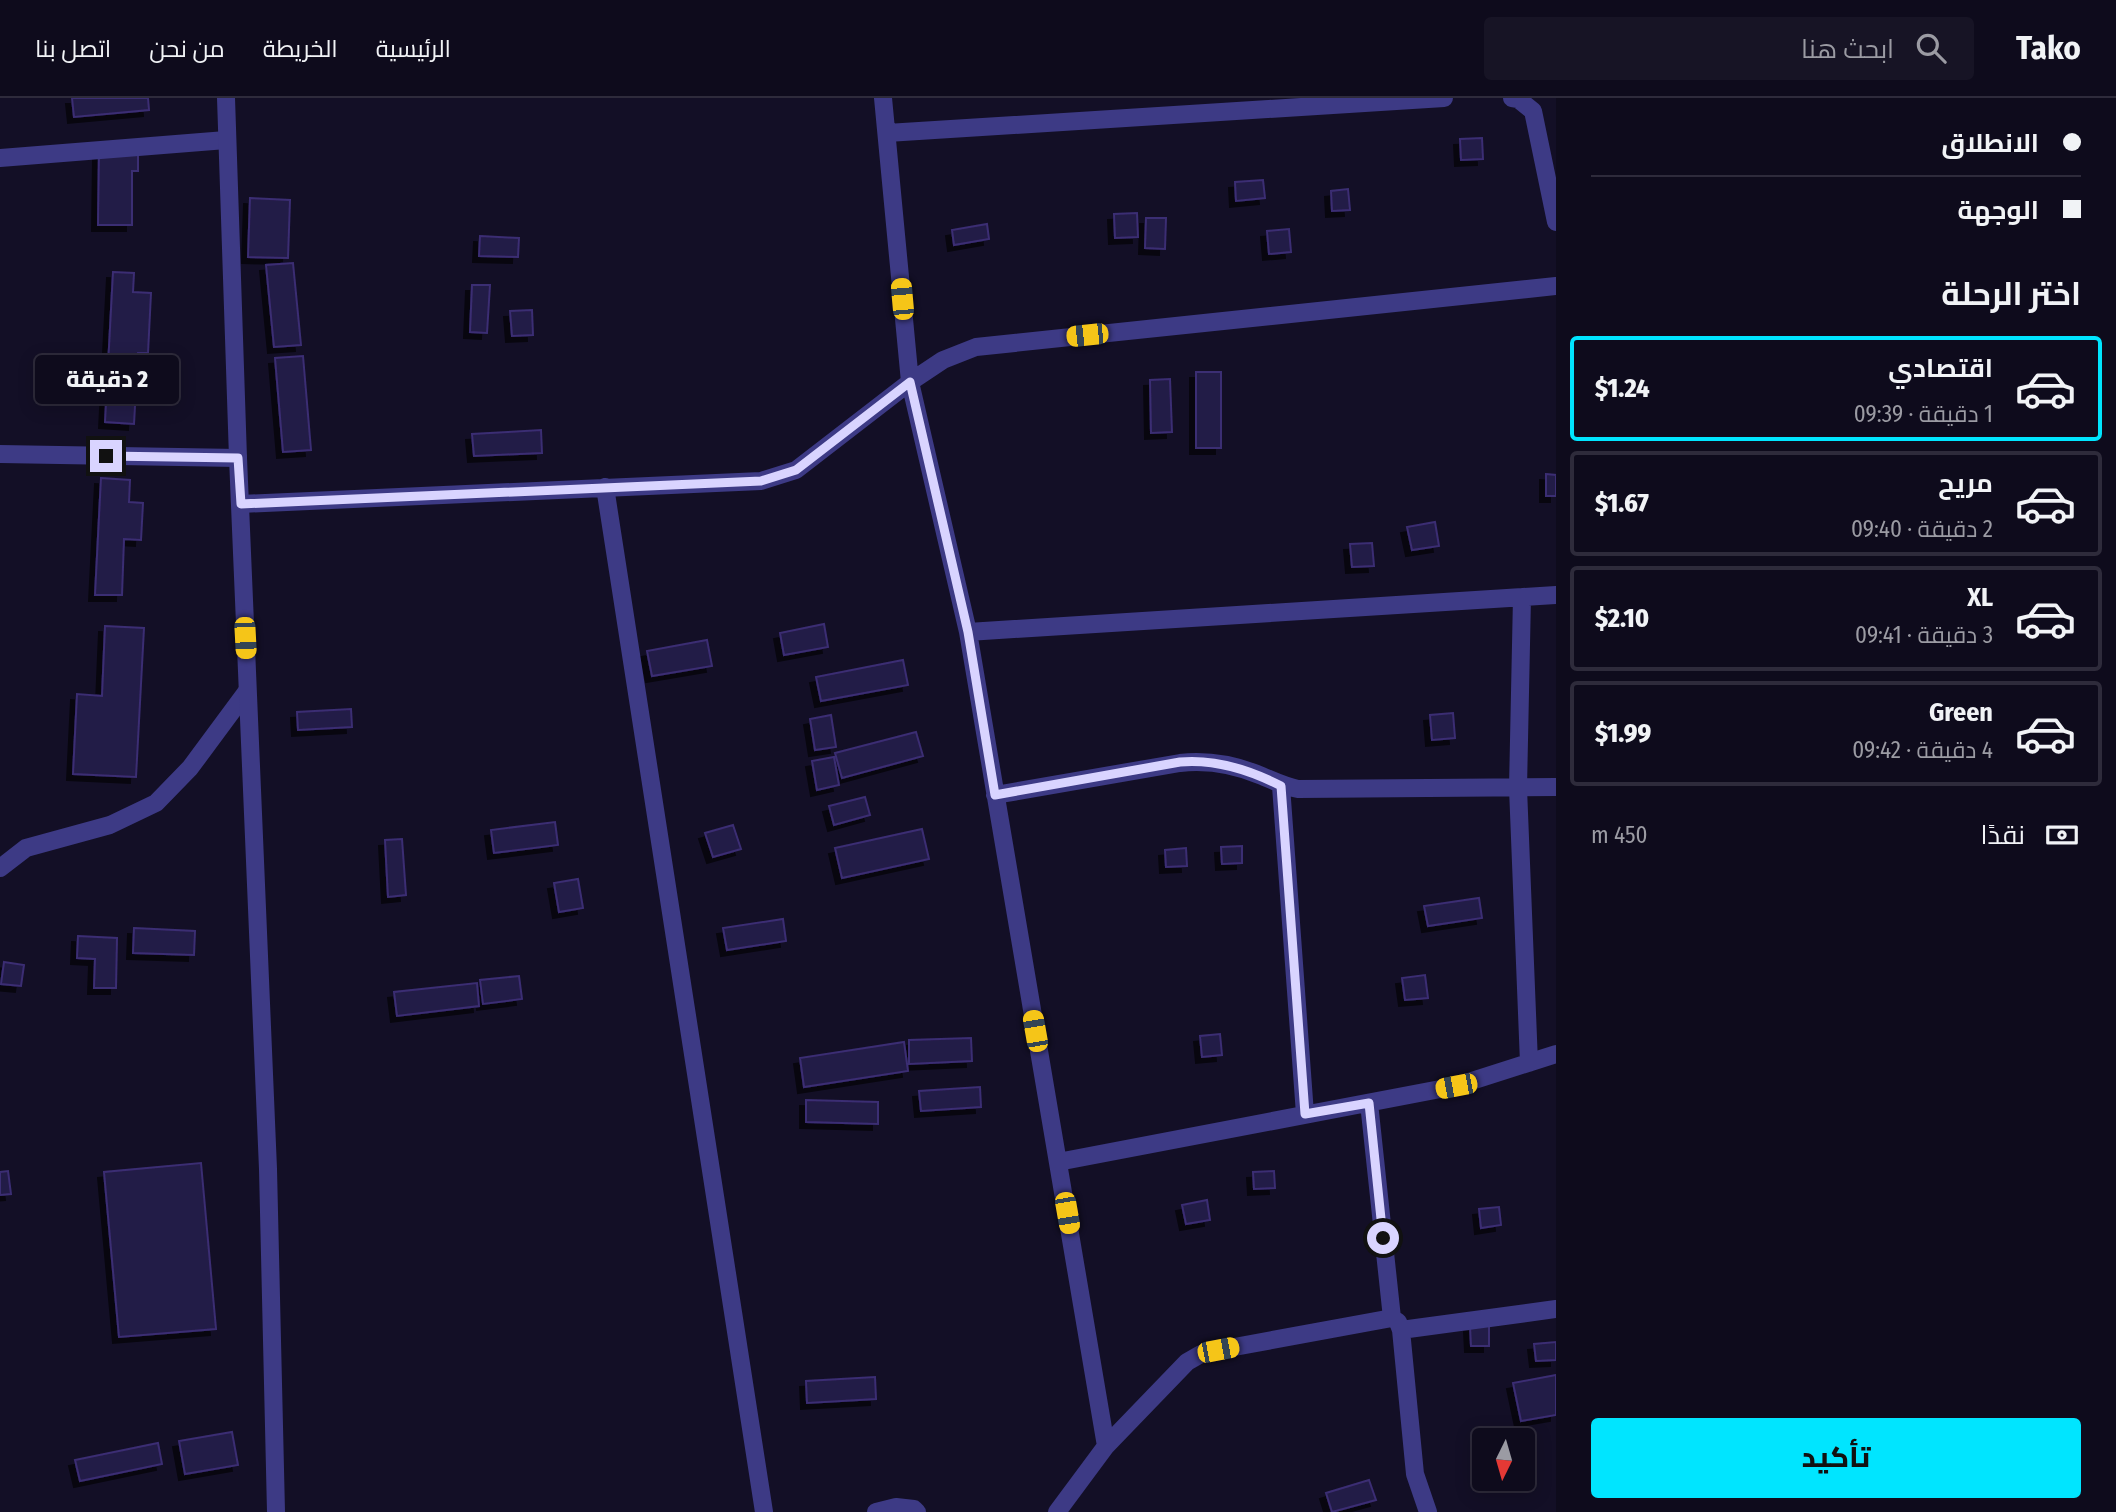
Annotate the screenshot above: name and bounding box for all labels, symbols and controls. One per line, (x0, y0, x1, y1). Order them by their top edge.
search box (1484, 17, 1974, 80)
text: Tako (2016, 28, 2081, 68)
icon: search (1912, 29, 1950, 67)
text: ابحث هنا (1801, 34, 1894, 65)
text: اتصل بنا (35, 35, 111, 63)
text: من نحن (149, 35, 225, 63)
text: الخريطة (263, 35, 338, 63)
text: الرئيسية (376, 35, 451, 63)
text: الانطلاق (1941, 128, 2039, 159)
text: الوجهة (1958, 195, 2039, 226)
text: اختر الرحلة (1941, 275, 2081, 313)
car (890, 277, 915, 321)
car (1066, 322, 1109, 348)
text: اقتصادي (1888, 353, 1993, 384)
callout: 2 دقيقة (34, 354, 178, 404)
icon: car (2014, 357, 2077, 420)
text: 2 دقيقة (66, 365, 148, 393)
text: $1.24 (1595, 373, 1650, 404)
text: 1 دقيقة · 09:39 (1854, 400, 1993, 428)
route end (90, 440, 122, 472)
text: مريح (1938, 468, 1993, 499)
icon: car (2014, 472, 2077, 535)
text: $1.67 (1595, 488, 1649, 519)
text: 2 دقيقة · 09:40 (1851, 515, 1993, 543)
text: XL (1967, 582, 1993, 613)
icon: car (2014, 587, 2077, 650)
text: $2.10 (1595, 603, 1649, 634)
car (234, 616, 257, 660)
text: 3 دقيقة · 09:41 (1855, 621, 1993, 649)
text: Green (1929, 697, 1993, 728)
icon: car (2014, 702, 2077, 765)
text: $1.99 (1595, 718, 1651, 749)
text: 4 دقيقة · 09:42 (1852, 736, 1993, 764)
icon: cash (2043, 816, 2081, 854)
text: نقدًا (1981, 820, 2025, 851)
text: 450 m (1591, 821, 1648, 849)
car (1022, 1008, 1049, 1054)
car (1434, 1072, 1479, 1100)
car (1054, 1190, 1081, 1236)
route start (1367, 1222, 1399, 1254)
car (1196, 1336, 1241, 1364)
button: تأكيد (1591, 1418, 2081, 1498)
north arrow (1472, 1428, 1535, 1491)
map controls (1472, 1428, 1535, 1491)

